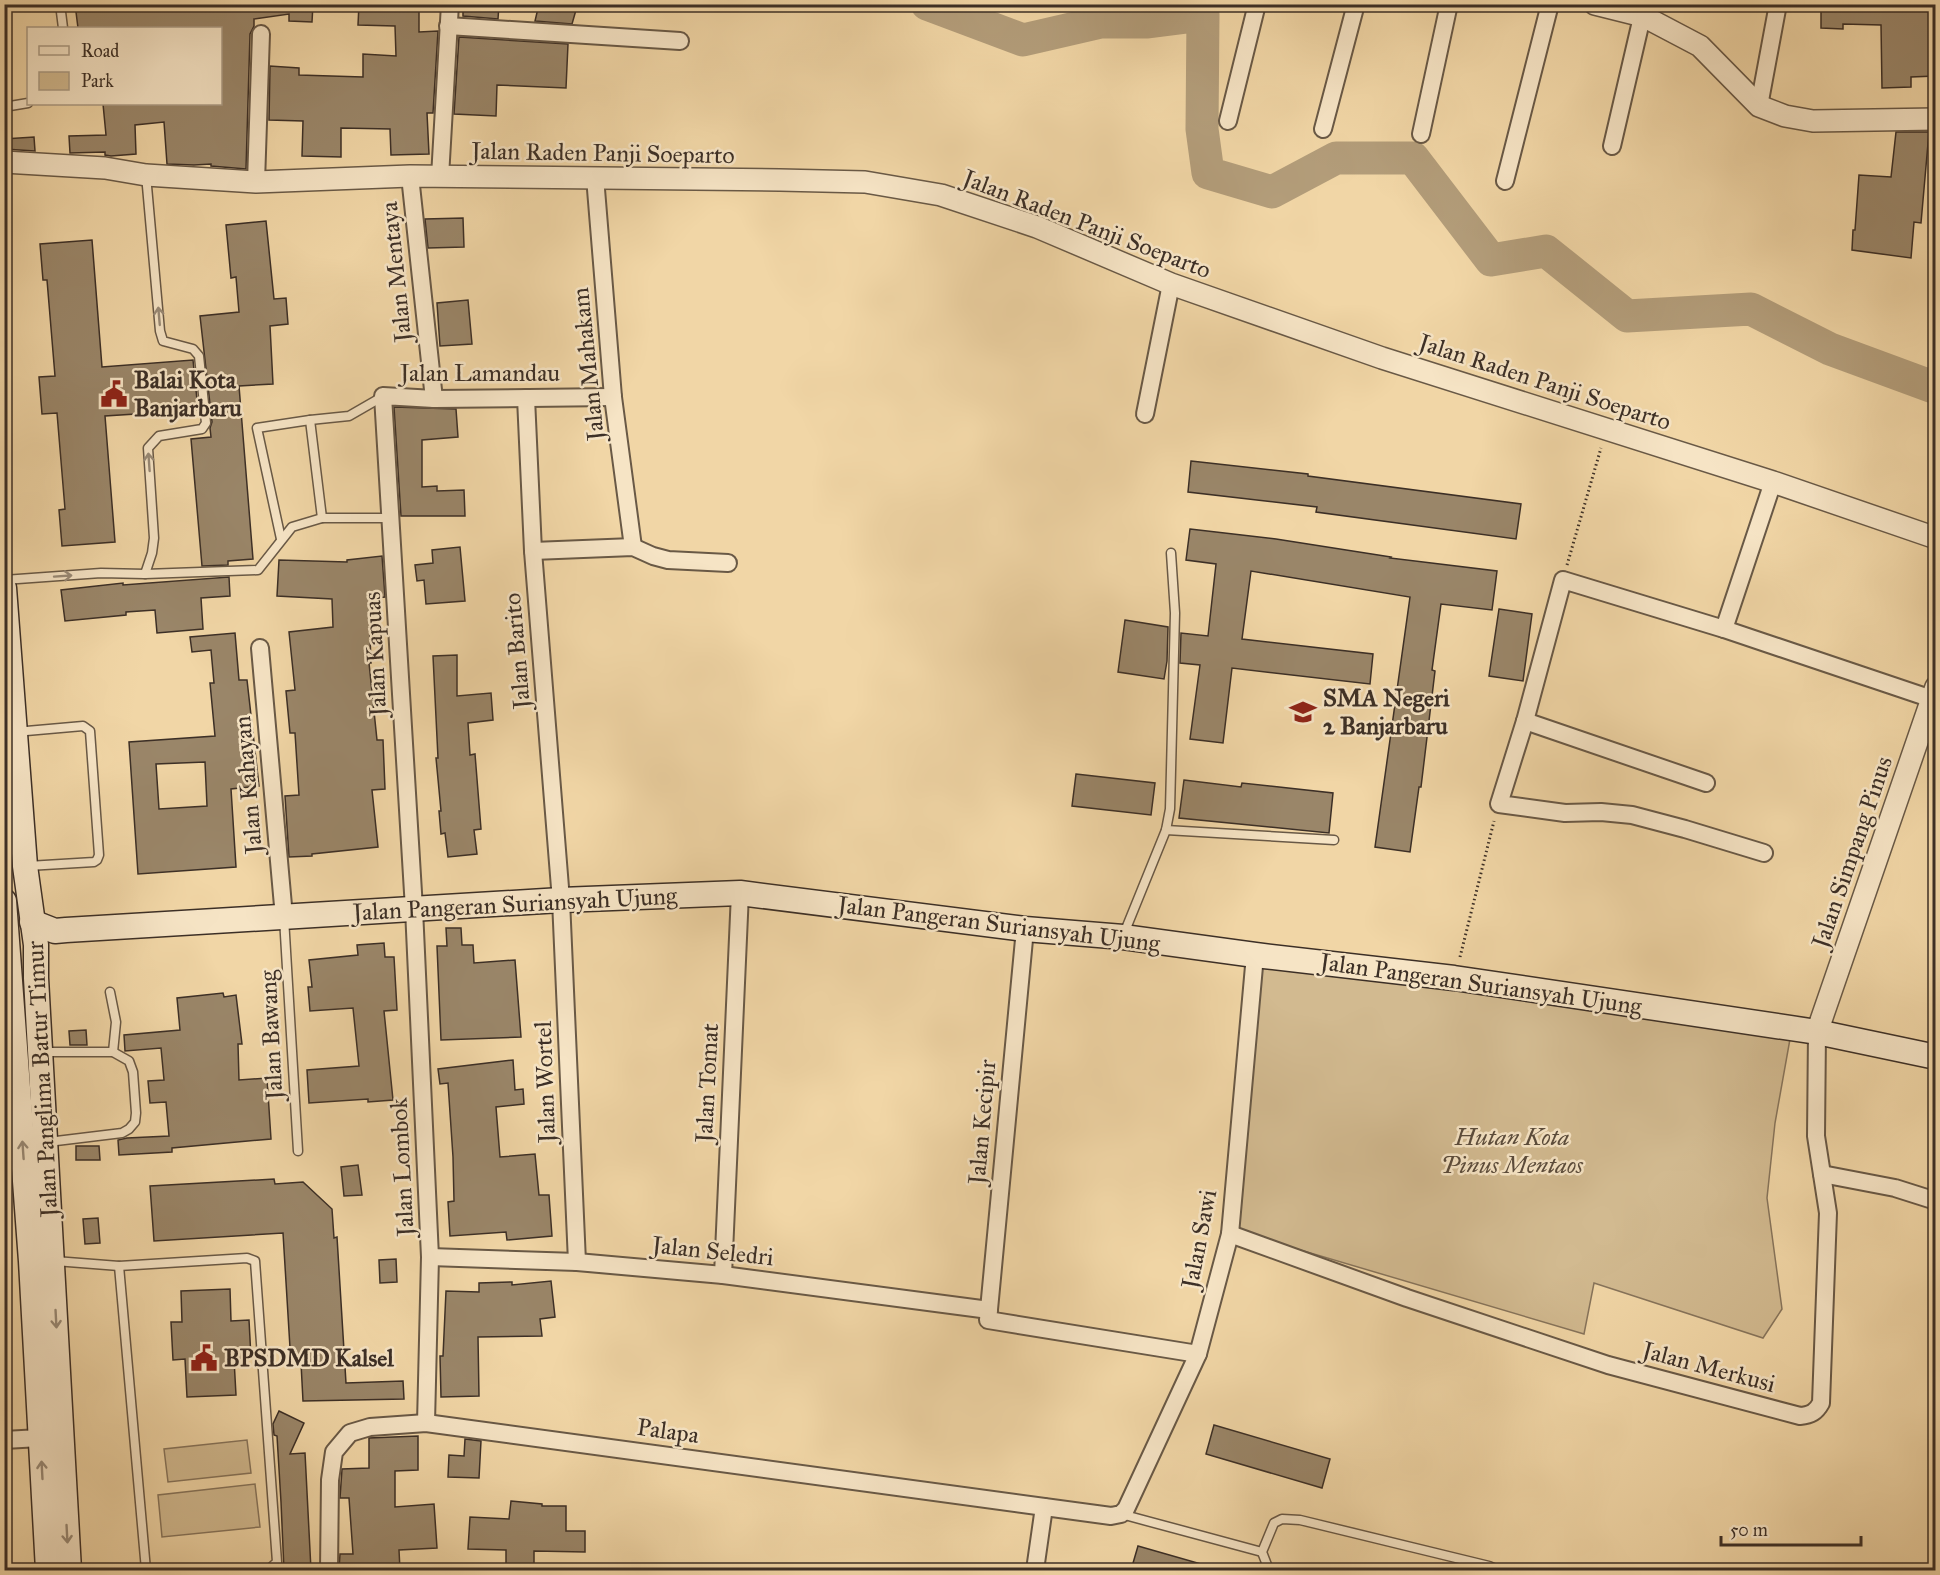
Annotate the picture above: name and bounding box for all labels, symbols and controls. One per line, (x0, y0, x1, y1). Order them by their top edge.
legend (27, 27, 222, 105)
text: Road (81, 40, 119, 62)
text: Park (81, 70, 114, 92)
street label: Jalan Raden Panji Soeparto (468, 136, 735, 170)
street label: Jalan Raden Panji Soeparto (956, 162, 1215, 285)
street label: Jalan Mentaya (374, 199, 419, 347)
street label: Jalan Mahakam (565, 286, 611, 445)
one-way arrow (153, 307, 164, 326)
street label: Jalan Raden Panji Soeparto (1412, 326, 1675, 437)
street label: Jalan Lamandau (397, 358, 560, 388)
place label: Balai Kota Banjarbaru (134, 365, 242, 423)
public building icon: Balai Kota Banjarbaru (99, 379, 129, 409)
one-way arrow (143, 453, 154, 473)
one-way arrow (52, 570, 72, 581)
street label: Jalan Kapuas (357, 591, 393, 720)
street label: Jalan Barito (497, 592, 537, 713)
place label: SMA Negeri 2 Banjarbaru (1323, 683, 1450, 741)
school or university icon: SMA Negeri 2 Banjarbaru (1288, 697, 1318, 727)
street label: Jalan Kahayan (227, 715, 269, 858)
street label: Jalan Simpang Pinus (1804, 752, 1899, 955)
street label: Jalan Pangeran Suriansyah Ujung (349, 880, 679, 928)
street label: Jalan Pangeran Suriansyah Ujung (833, 889, 1163, 959)
street label: Jalan Panglima Batur Timur (20, 940, 64, 1221)
street label: Jalan Pangeran Suriansyah Ujung (1315, 946, 1645, 1022)
street label: Jalan Bawang (253, 969, 290, 1104)
street label: Jalan Wortel (528, 1020, 562, 1146)
street label: Jalan Tomat (689, 1022, 725, 1146)
street label: Jalan Kecipir (961, 1058, 1002, 1189)
street label: Jalan Lombok (383, 1096, 421, 1240)
park label: Hutan Kota Pinus Mentaos (1441, 1122, 1584, 1180)
one-way arrow (18, 1140, 29, 1160)
street label: Jalan Sawi (1174, 1187, 1223, 1294)
street label: Jalan Seledri (648, 1229, 776, 1272)
one-way arrow (50, 1308, 61, 1328)
street label: Jalan Merkusi (1636, 1334, 1779, 1399)
public building icon: BPSDMD Kalsel (189, 1343, 219, 1373)
place label: BPSDMD Kalsel (224, 1343, 394, 1373)
street label: Palapa (635, 1412, 702, 1450)
one-way arrow (36, 1461, 47, 1481)
scale bar (1721, 1509, 1860, 1547)
text: 50 m (1730, 1519, 1768, 1541)
one-way arrow (62, 1524, 73, 1544)

